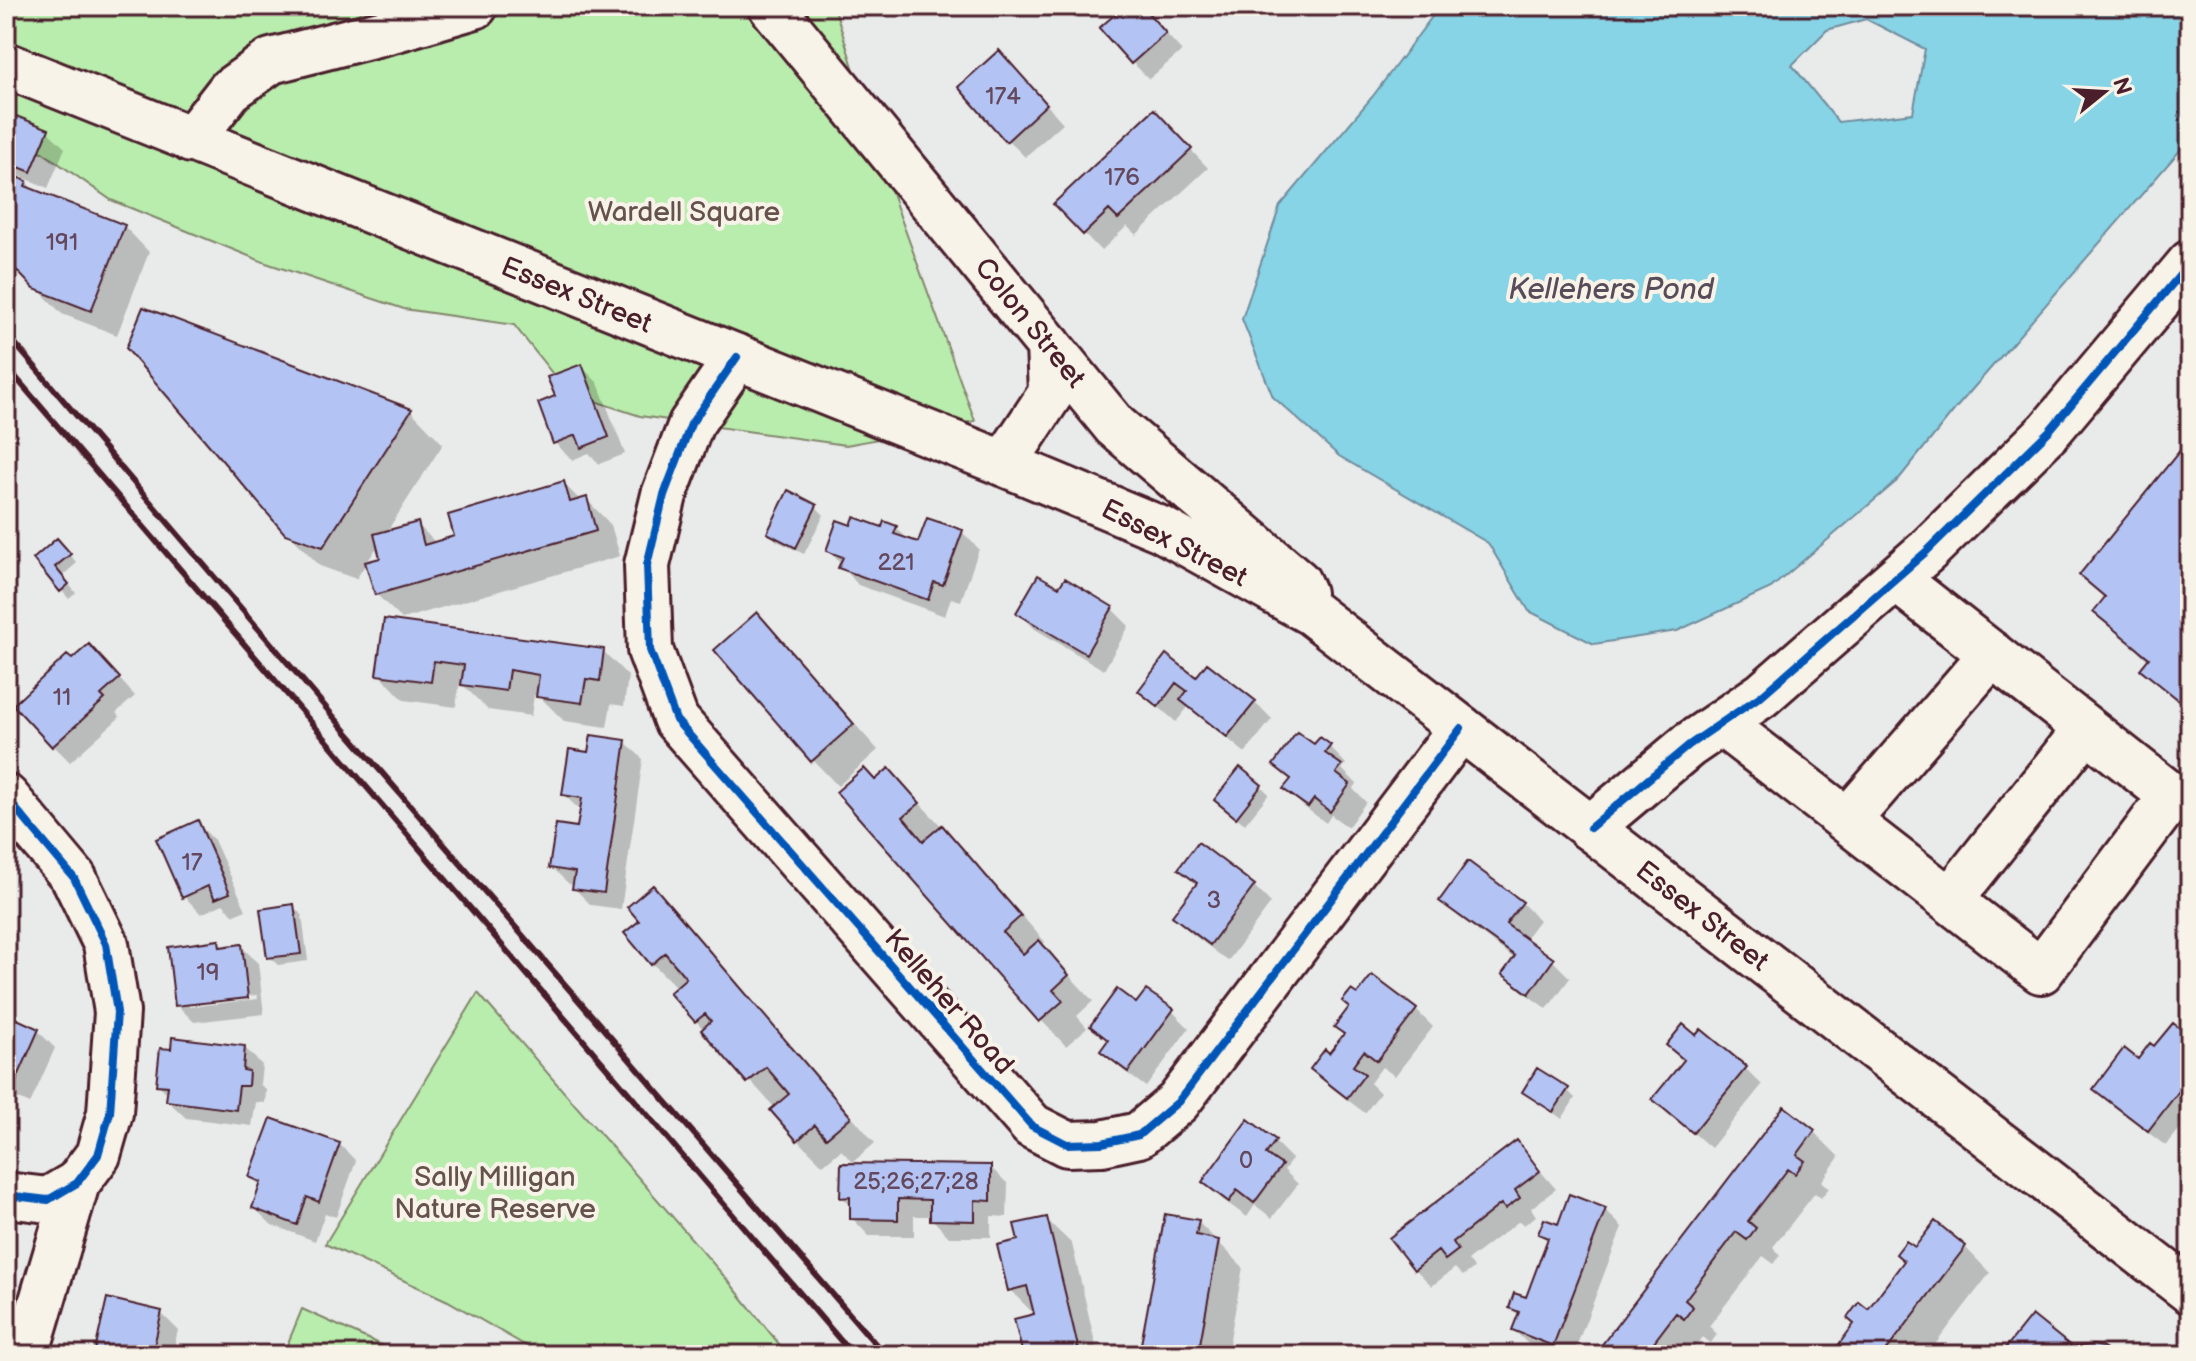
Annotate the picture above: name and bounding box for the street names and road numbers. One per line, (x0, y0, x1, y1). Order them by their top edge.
street label: Essex Street (496, 250, 657, 341)
street label: Colon Street (967, 251, 1092, 395)
street label: Essex Street (1096, 492, 1253, 594)
street label: Essex Street (1629, 854, 1775, 979)
street label: Kelleher Road (877, 923, 1021, 1081)

